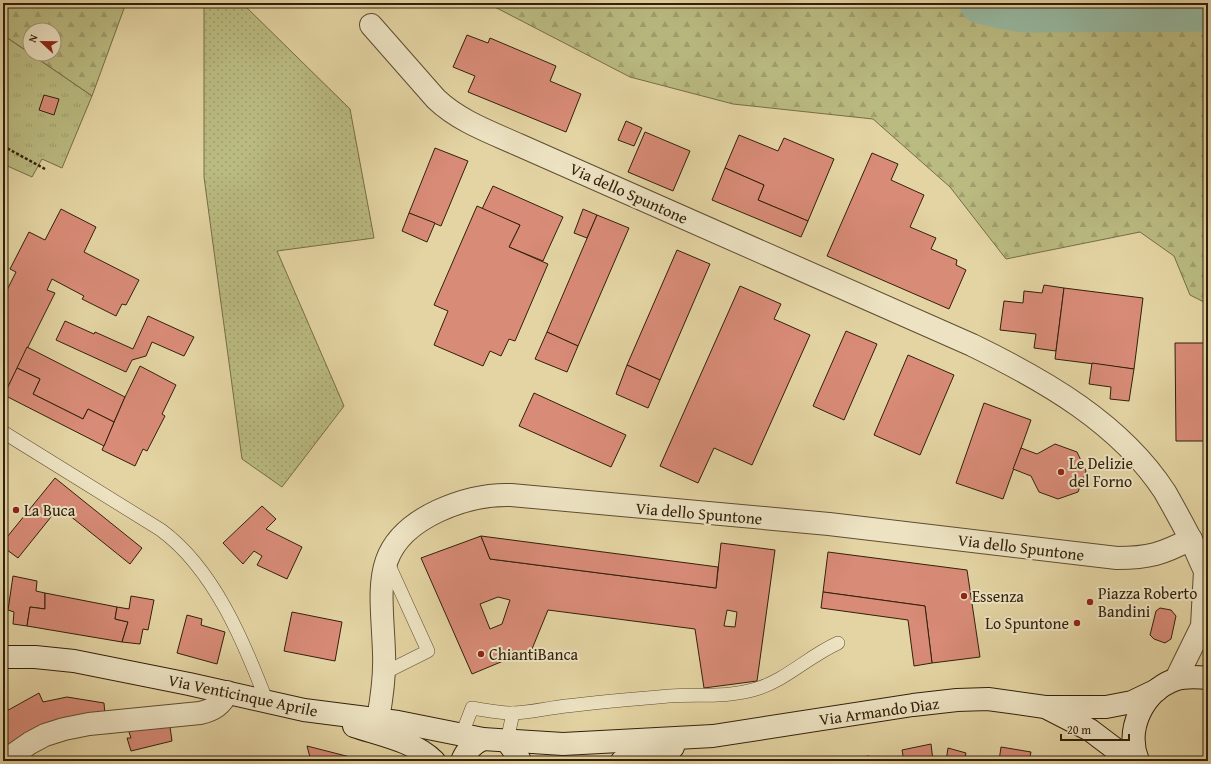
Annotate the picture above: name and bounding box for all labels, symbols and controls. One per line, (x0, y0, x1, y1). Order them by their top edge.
north arrow (22, 22, 62, 62)
text: N (24, 31, 42, 45)
street label: Via dello Spuntone (566, 156, 692, 230)
place label: Le Delizie del Forno (1069, 451, 1133, 493)
marker: Le Delizie del Forno (1056, 467, 1066, 477)
street label: Via dello Spuntone (635, 496, 763, 530)
place label: La Buca (24, 498, 76, 522)
marker: La Buca (11, 505, 21, 515)
street label: Via dello Spuntone (956, 527, 1086, 567)
place label: Piazza Roberto Bandini (1098, 581, 1197, 623)
place label: Essenza (972, 584, 1024, 608)
marker: Essenza (959, 591, 969, 601)
marker: Piazza Roberto Bandini (1085, 597, 1095, 607)
place label: Lo Spuntone (985, 611, 1069, 635)
marker: Lo Spuntone (1072, 618, 1082, 628)
place label: ChiantiBanca (489, 642, 579, 666)
marker: ChiantiBanca (476, 649, 486, 659)
street label: Via Venticinque Aprile (166, 667, 320, 723)
street label: Via Armando Diaz (817, 691, 941, 731)
scale bar (1061, 716, 1129, 742)
text: 20 m (1067, 721, 1091, 738)

